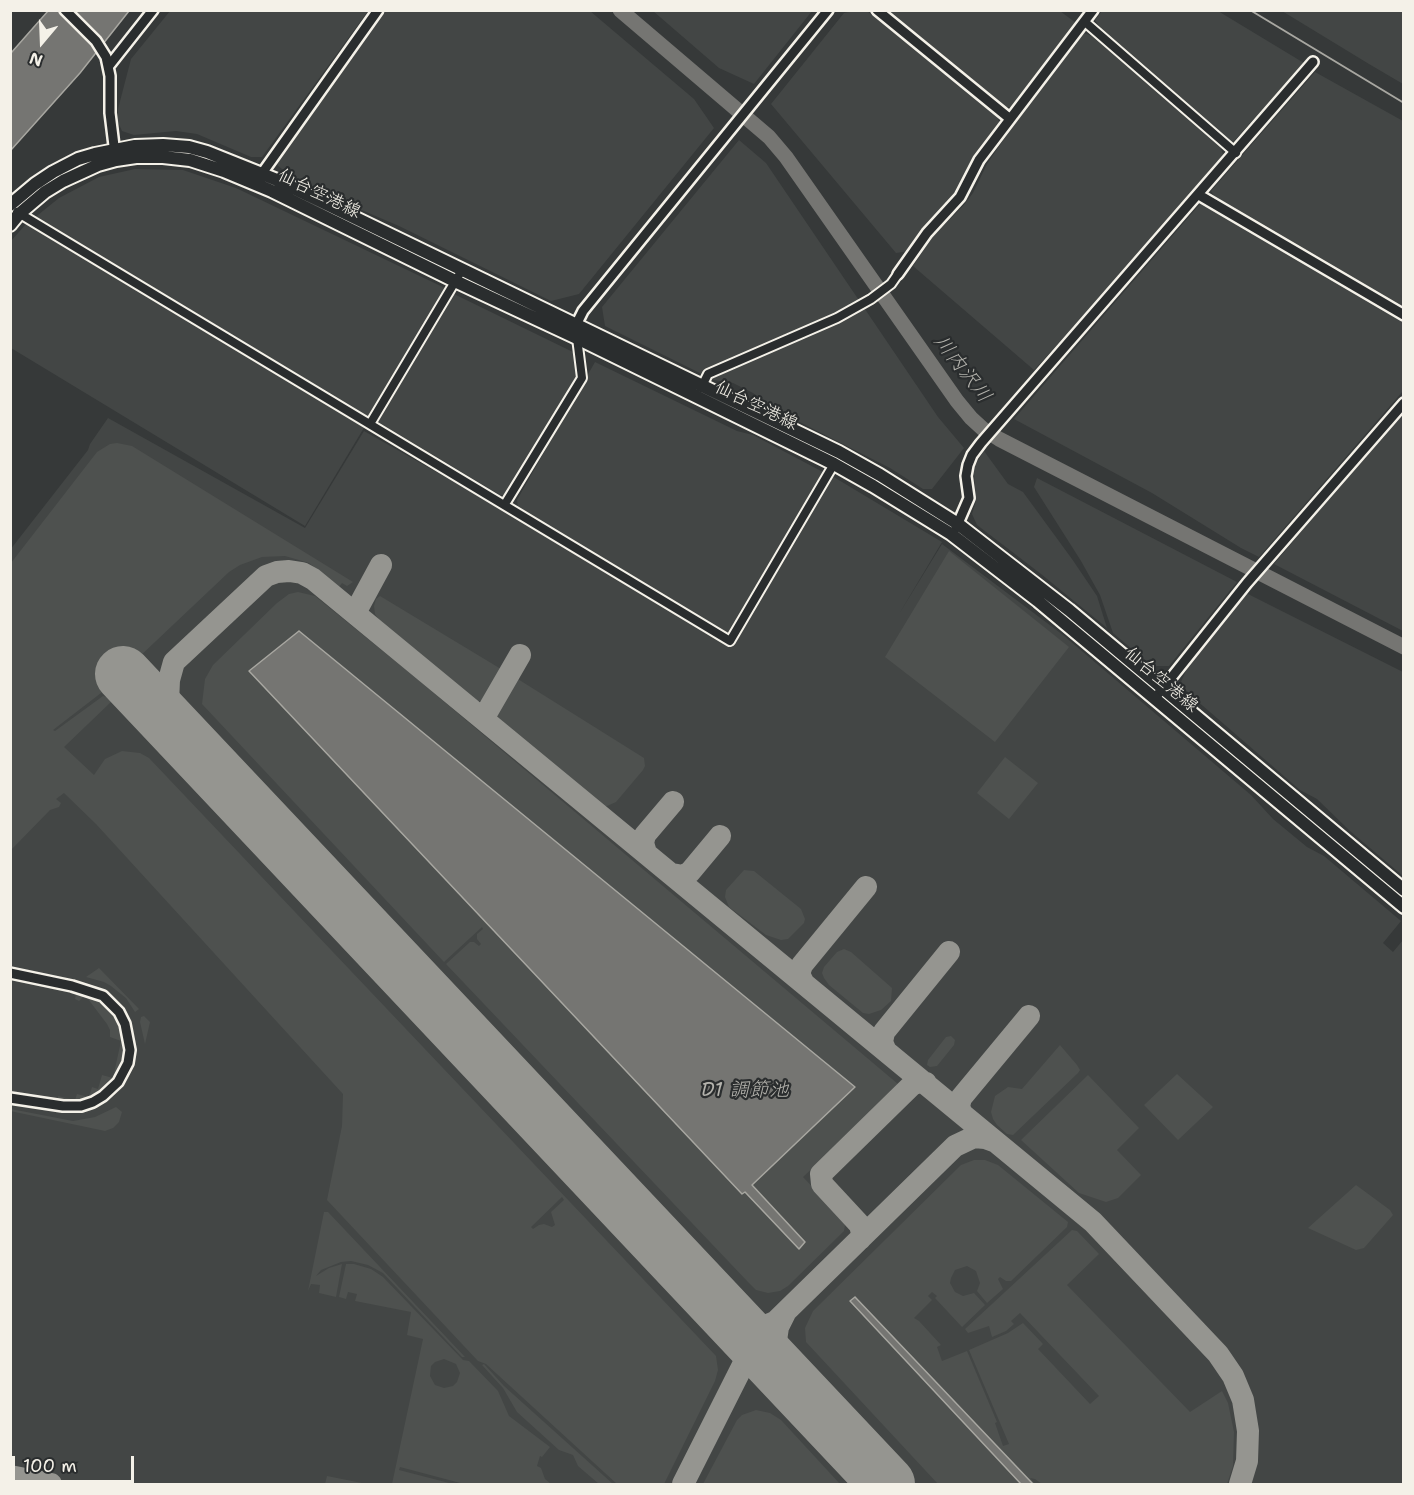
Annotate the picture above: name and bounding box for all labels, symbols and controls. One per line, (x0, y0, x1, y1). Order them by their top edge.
north arrow (12, 12, 72, 72)
text: N (27, 47, 45, 71)
street label: 仙台空港線 (274, 165, 364, 223)
water label: 川内沢川 (928, 330, 996, 408)
street label: 仙台空港線 (711, 377, 801, 435)
street label: 仙台空港線 (1120, 643, 1202, 717)
water label: D1 調節池 (701, 1079, 789, 1103)
scale bar (15, 1444, 136, 1482)
text: 100 m (23, 1454, 77, 1478)

